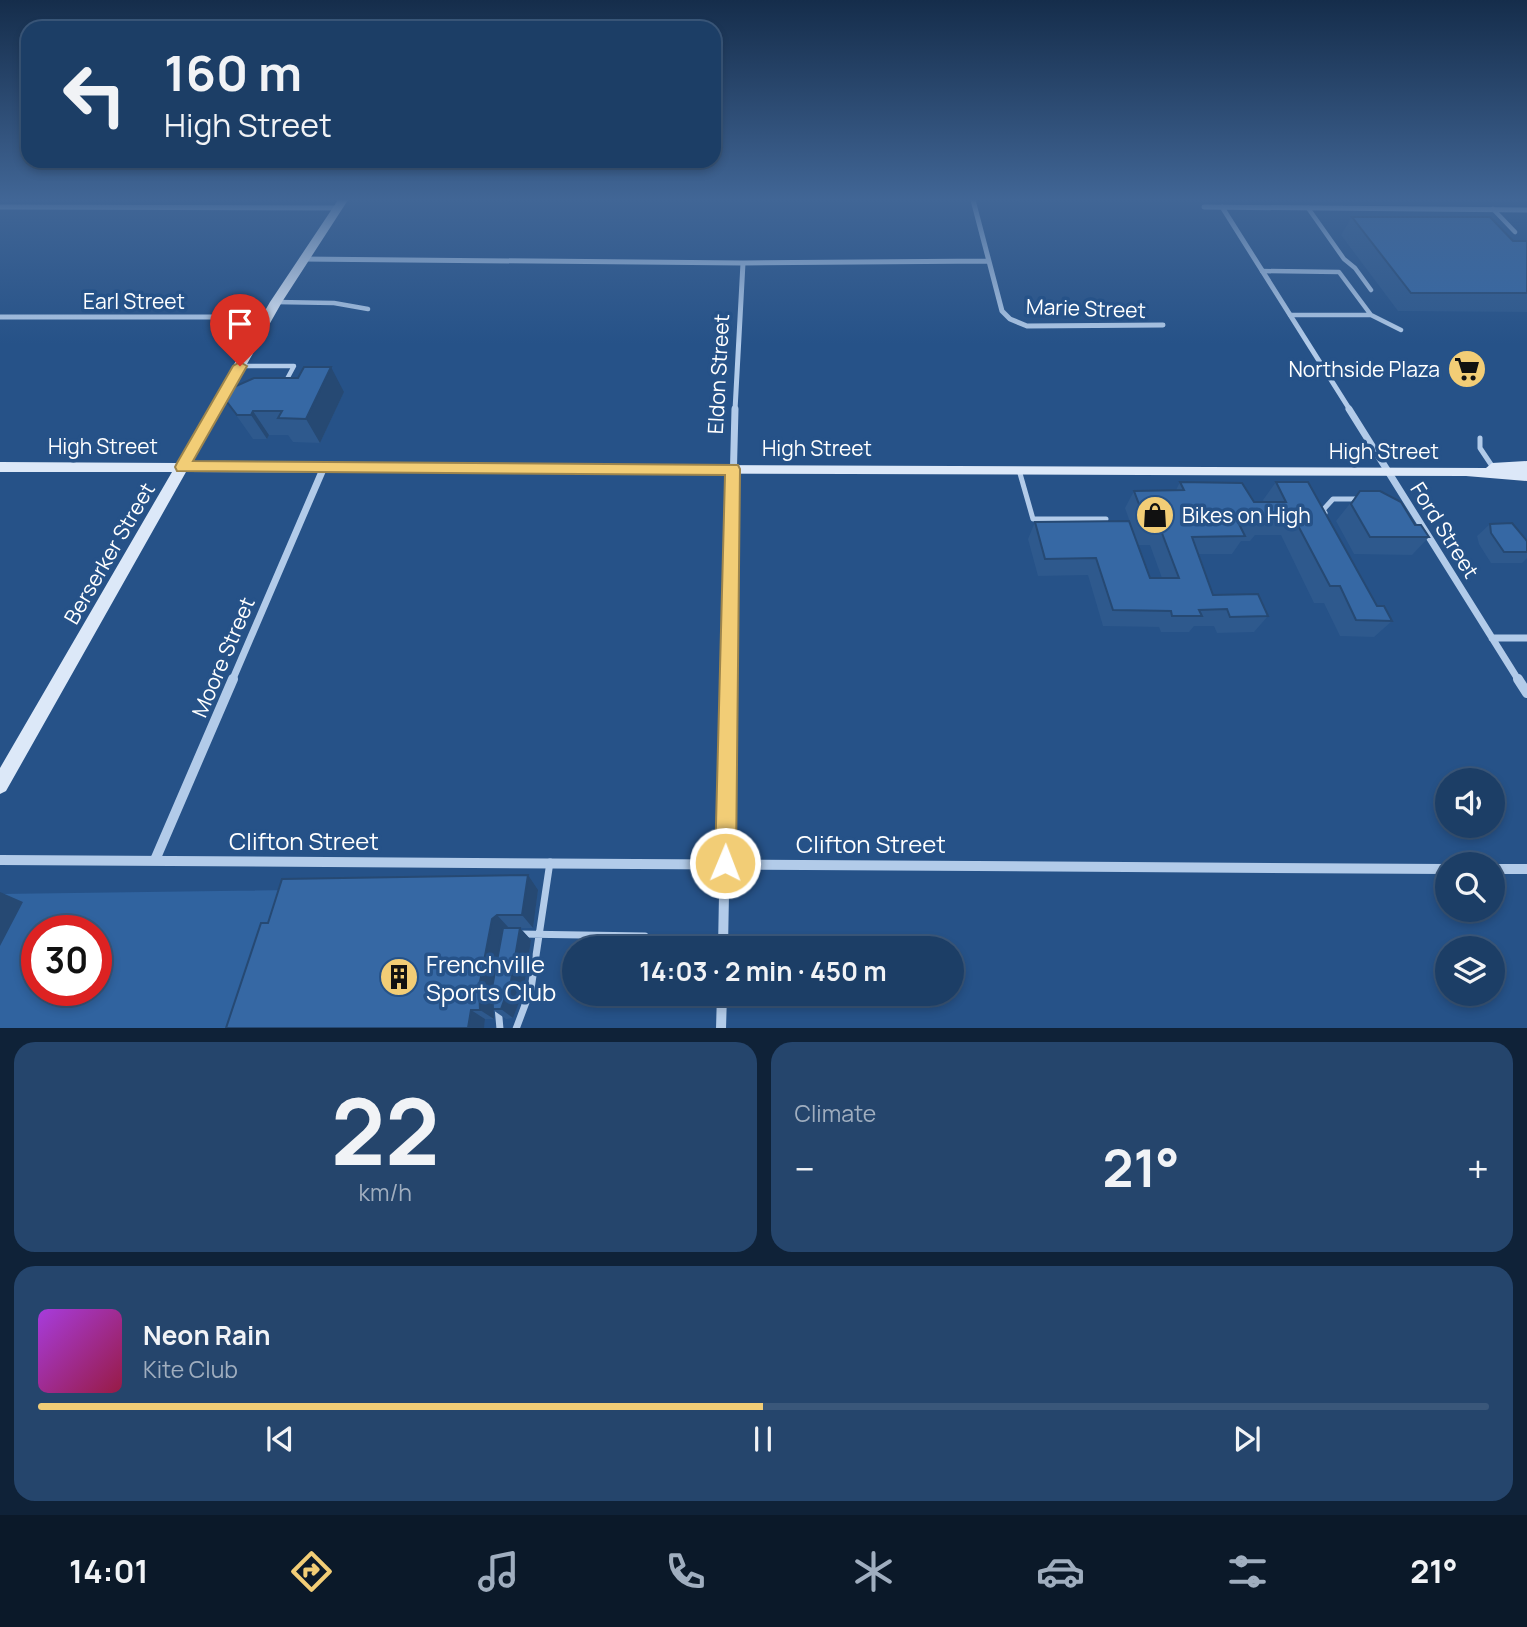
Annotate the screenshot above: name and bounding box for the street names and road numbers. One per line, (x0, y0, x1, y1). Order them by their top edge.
street label: Earl Street (83, 287, 185, 315)
street label: Marie Street (1026, 292, 1146, 324)
street label: Eldon Street (701, 313, 735, 435)
street label: High Street (48, 432, 158, 460)
street label: High Street (762, 434, 872, 462)
street label: High Street (1329, 437, 1439, 465)
street label: Berserker Street (57, 477, 161, 629)
street label: Ford Street (1404, 477, 1486, 583)
street label: Moore Street (185, 593, 261, 721)
street label: Clifton Street (229, 824, 379, 857)
street label: Clifton Street (796, 827, 946, 860)

